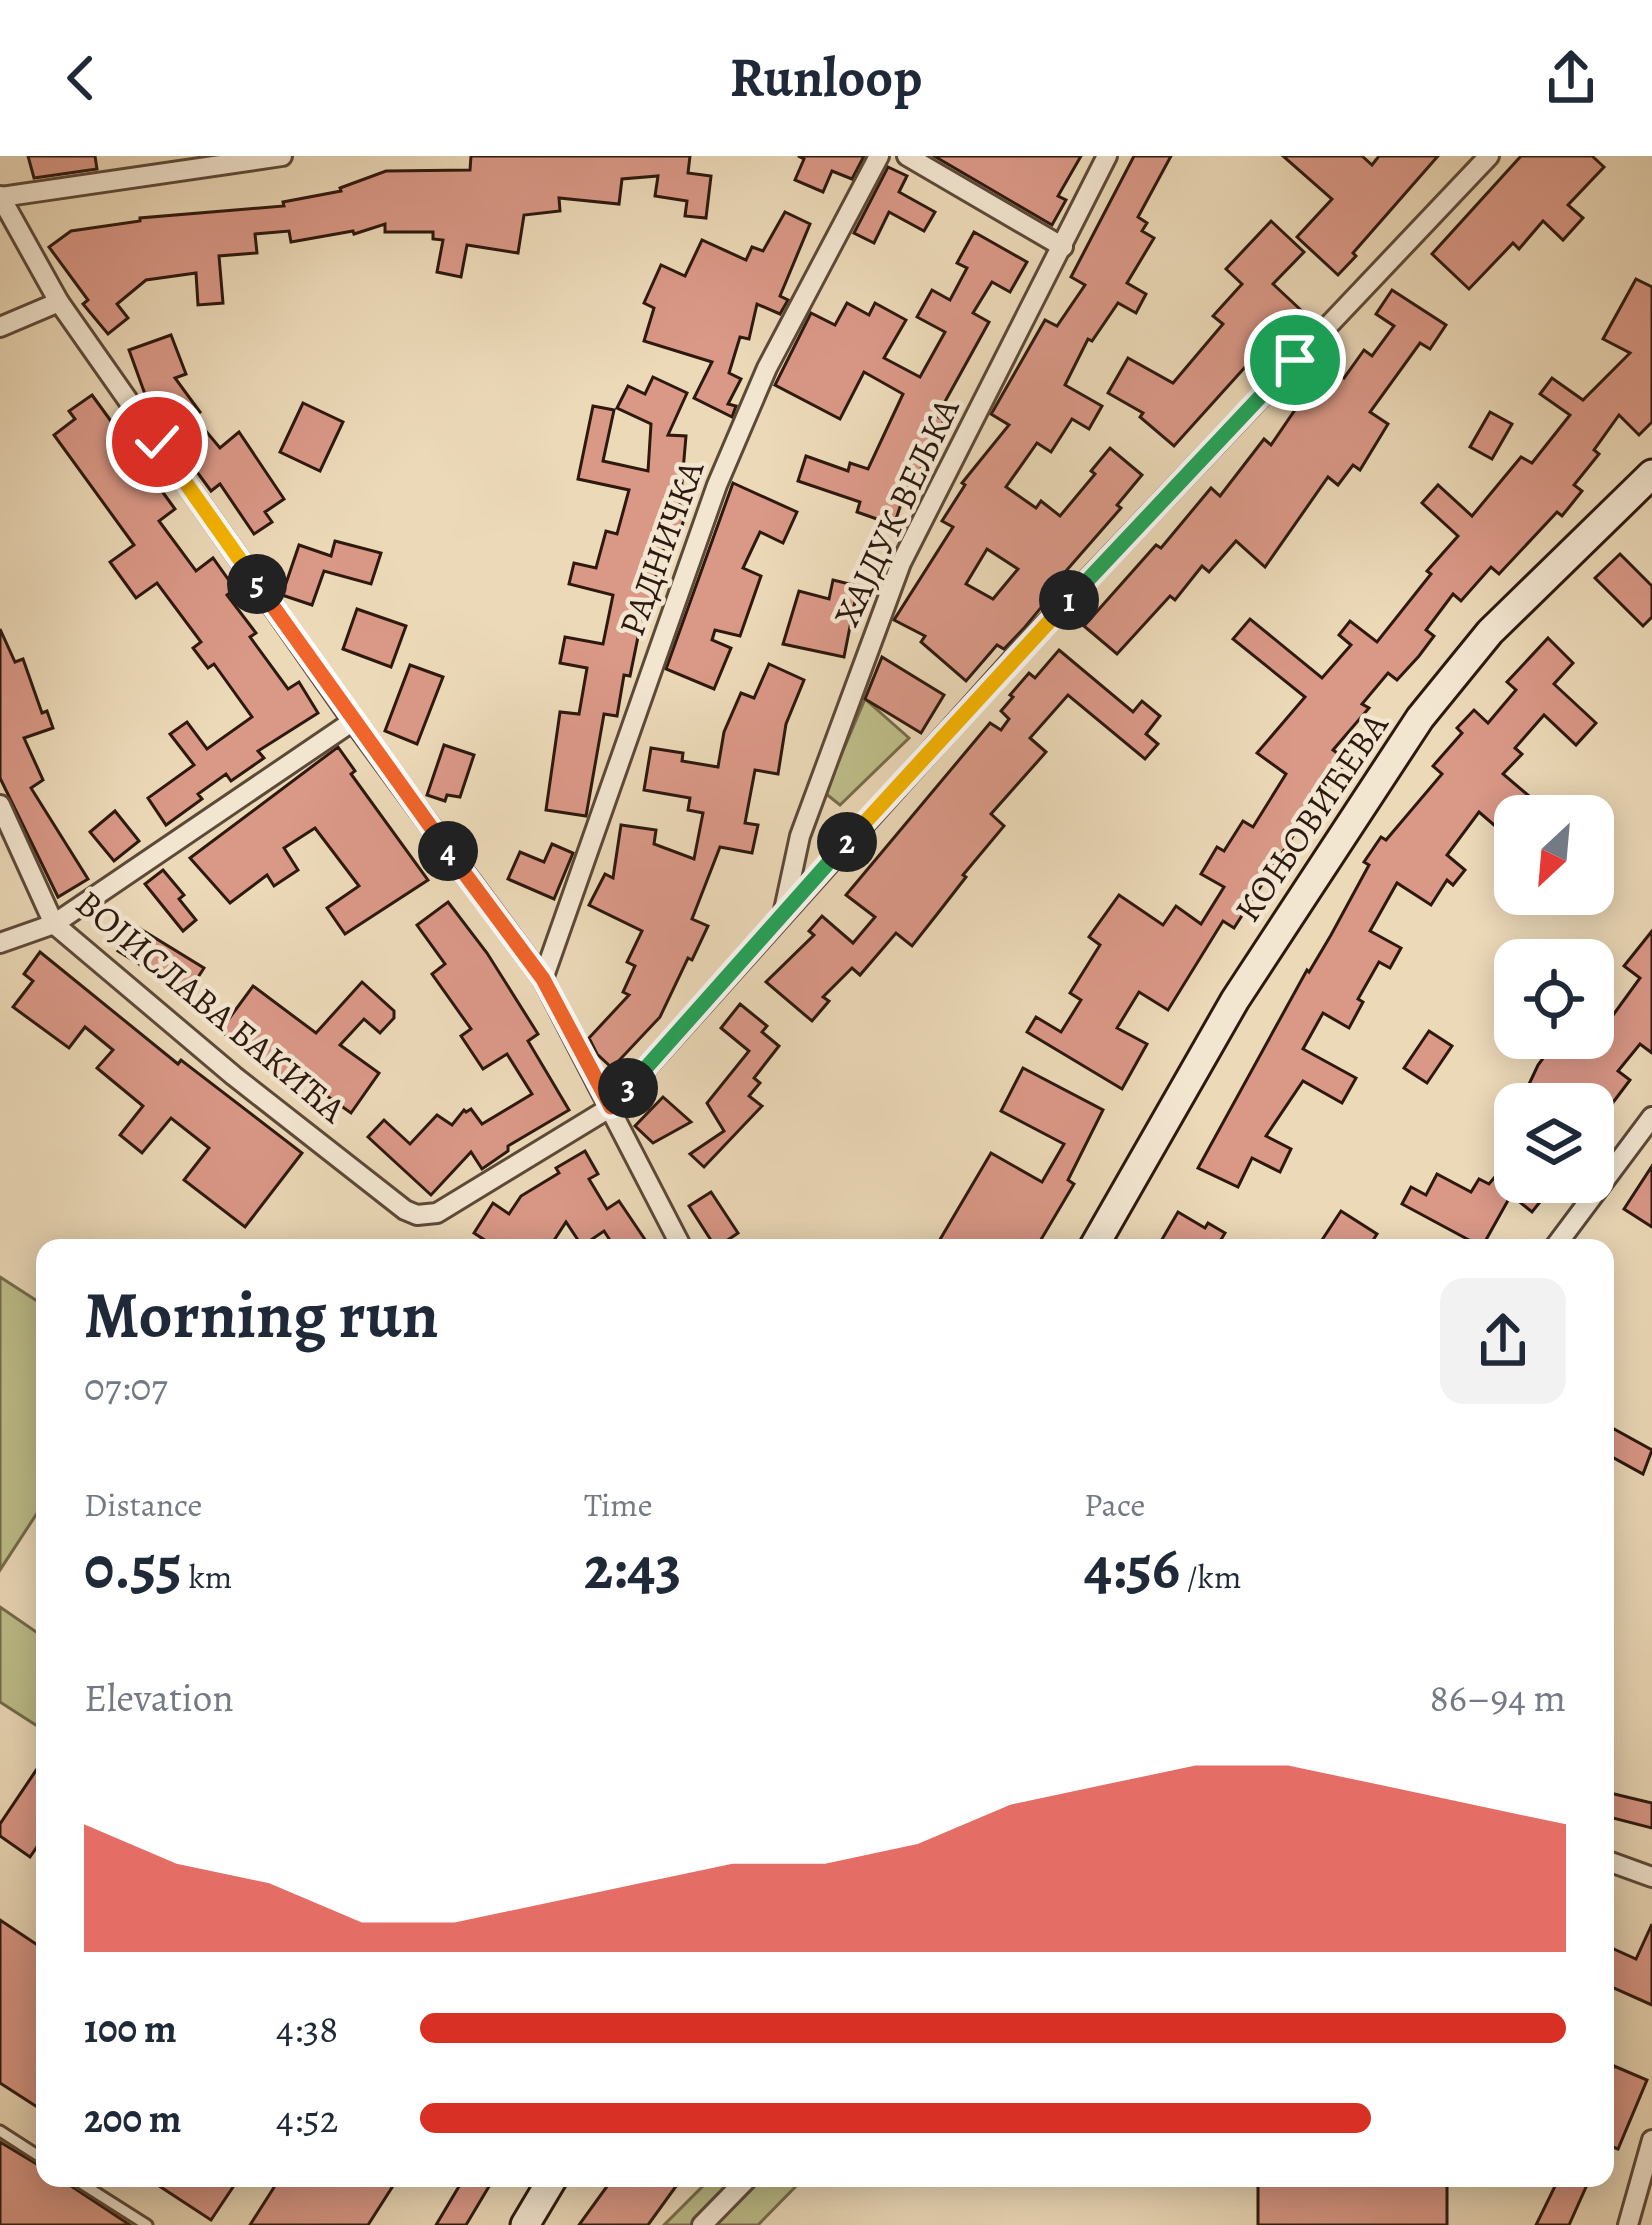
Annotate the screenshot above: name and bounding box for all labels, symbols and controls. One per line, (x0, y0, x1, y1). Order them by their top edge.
text: Runloop (730, 41, 922, 115)
icon: back (48, 45, 114, 111)
icon: share (1538, 45, 1604, 111)
pin (1244, 309, 1346, 411)
icon: arrive (1262, 327, 1328, 393)
street label: ХАЈДУК ВЕЉКА (822, 389, 971, 634)
pin (106, 391, 208, 493)
icon: check (124, 409, 190, 475)
street label: РАДНИЧКА (607, 453, 716, 642)
pin: 5 (227, 554, 287, 614)
text: 5 (250, 561, 264, 606)
pin: 1 (1039, 570, 1099, 630)
text: 1 (1063, 577, 1075, 622)
street label: КОЊОВИЋЕВА (1223, 702, 1400, 931)
north arrow (1494, 795, 1614, 915)
map controls (1494, 795, 1614, 1203)
pin: 2 (817, 812, 877, 872)
text: 2 (839, 819, 855, 864)
pin: 4 (418, 821, 478, 881)
text: 4 (440, 828, 456, 873)
street label: ВОЈИСЛАВА БАКИЋА (66, 879, 357, 1134)
button: locate (1494, 939, 1614, 1059)
pin: 3 (598, 1058, 658, 1118)
text: 3 (621, 1065, 635, 1110)
button: layers (1494, 1083, 1614, 1203)
text: Morning run (84, 1270, 439, 1360)
button: share (1440, 1278, 1566, 1404)
text: 07:07 (84, 1360, 168, 1413)
text: Distance (84, 1482, 202, 1527)
text: Time (584, 1482, 653, 1527)
text: Pace (1084, 1482, 1145, 1527)
text: 0.55 (84, 1527, 182, 1609)
text: 2:43 (584, 1527, 681, 1609)
text: 4:56 (1084, 1527, 1180, 1609)
text: km (182, 1554, 232, 1599)
text: /km (1180, 1554, 1241, 1599)
text: Elevation (84, 1671, 234, 1724)
text: 86–94 m (1430, 1671, 1566, 1724)
text: 100 m (84, 2002, 177, 2055)
text: 4:38 (276, 2002, 338, 2055)
text: 200 m (84, 2092, 182, 2145)
text: 4:52 (276, 2092, 338, 2145)

